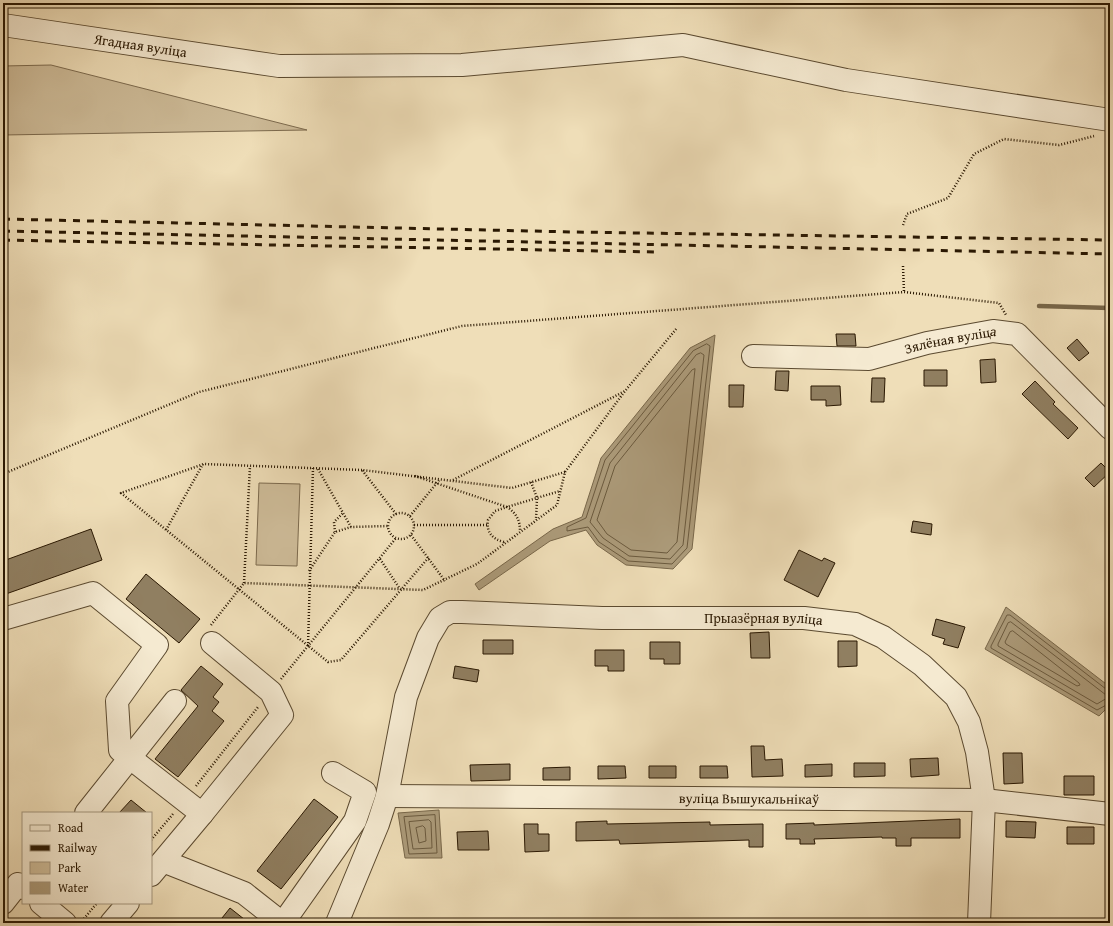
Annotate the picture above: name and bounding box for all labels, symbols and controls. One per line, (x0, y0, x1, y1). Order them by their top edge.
street label: Ягадная вуліца (92, 29, 189, 62)
street label: Зялёная вуліца (902, 321, 998, 359)
street label: Прыазёрная вуліца (704, 608, 824, 630)
street label: вуліца Вышукальнікаў (679, 788, 819, 809)
legend (22, 812, 152, 904)
text: Road (58, 819, 84, 836)
text: Railway (58, 839, 97, 856)
text: Park (58, 859, 82, 876)
text: Water (58, 879, 88, 896)

